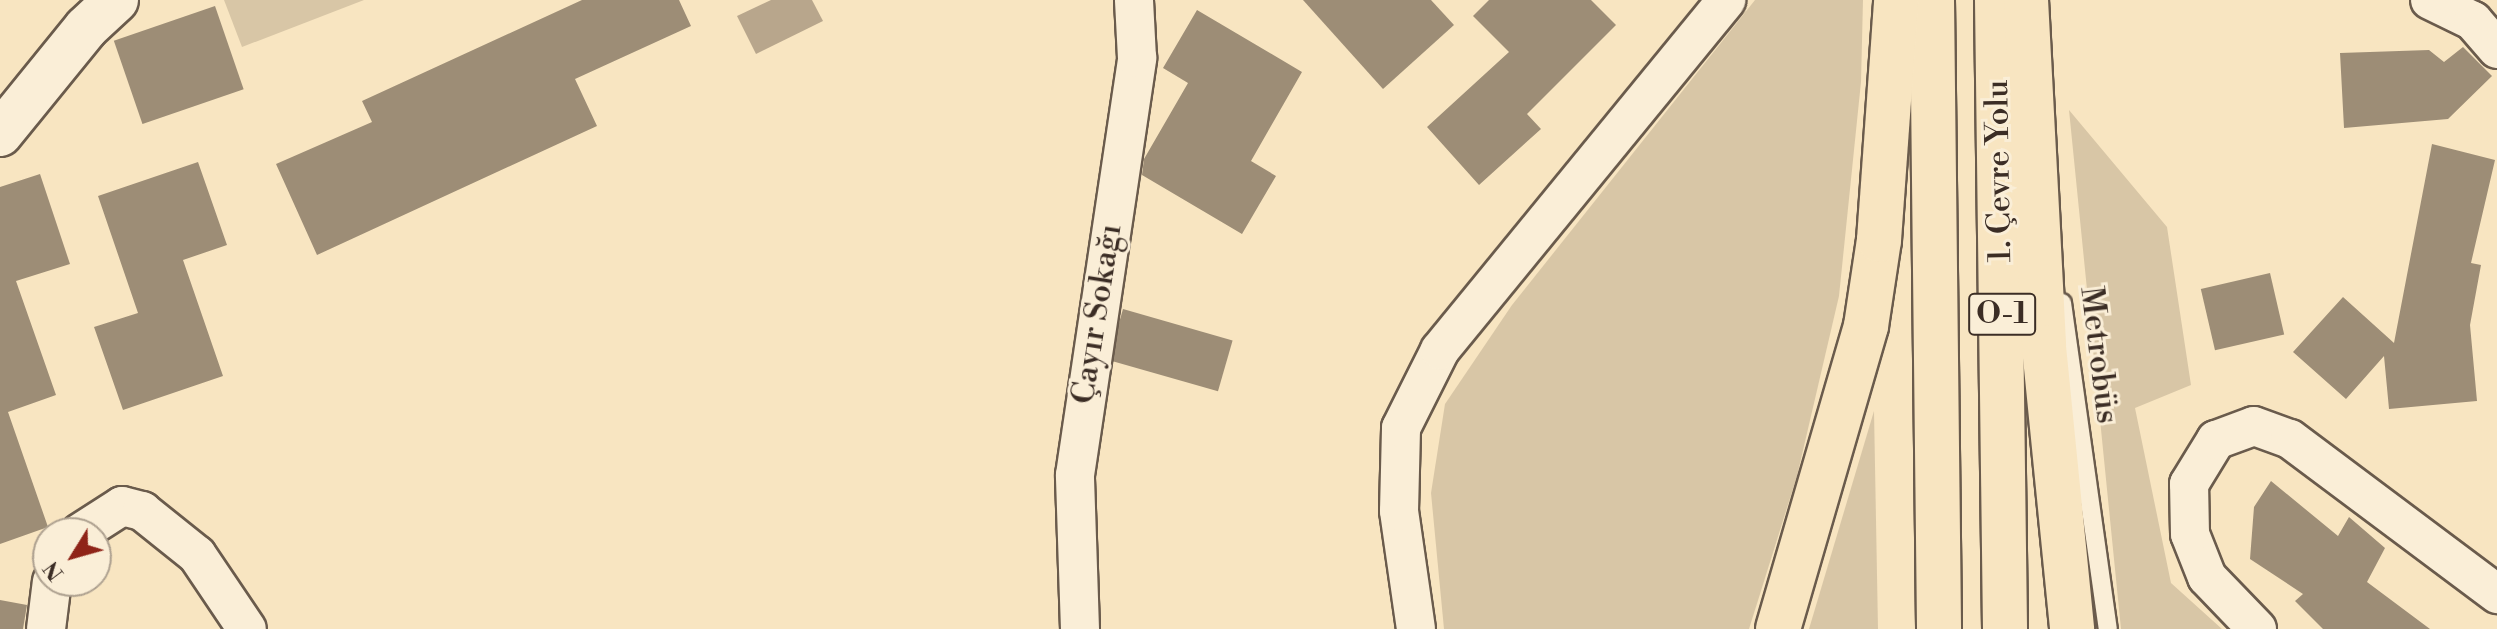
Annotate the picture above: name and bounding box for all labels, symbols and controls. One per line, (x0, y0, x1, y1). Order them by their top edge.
street label: 1. Çevre Yolu (1978, 79, 2020, 263)
street label: Çayır Sokağı (1064, 221, 1130, 407)
street label: Metrobüs (2072, 284, 2126, 426)
road number: O-1 (1968, 288, 2036, 340)
north arrow (32, 517, 112, 597)
text: N (38, 555, 70, 586)

